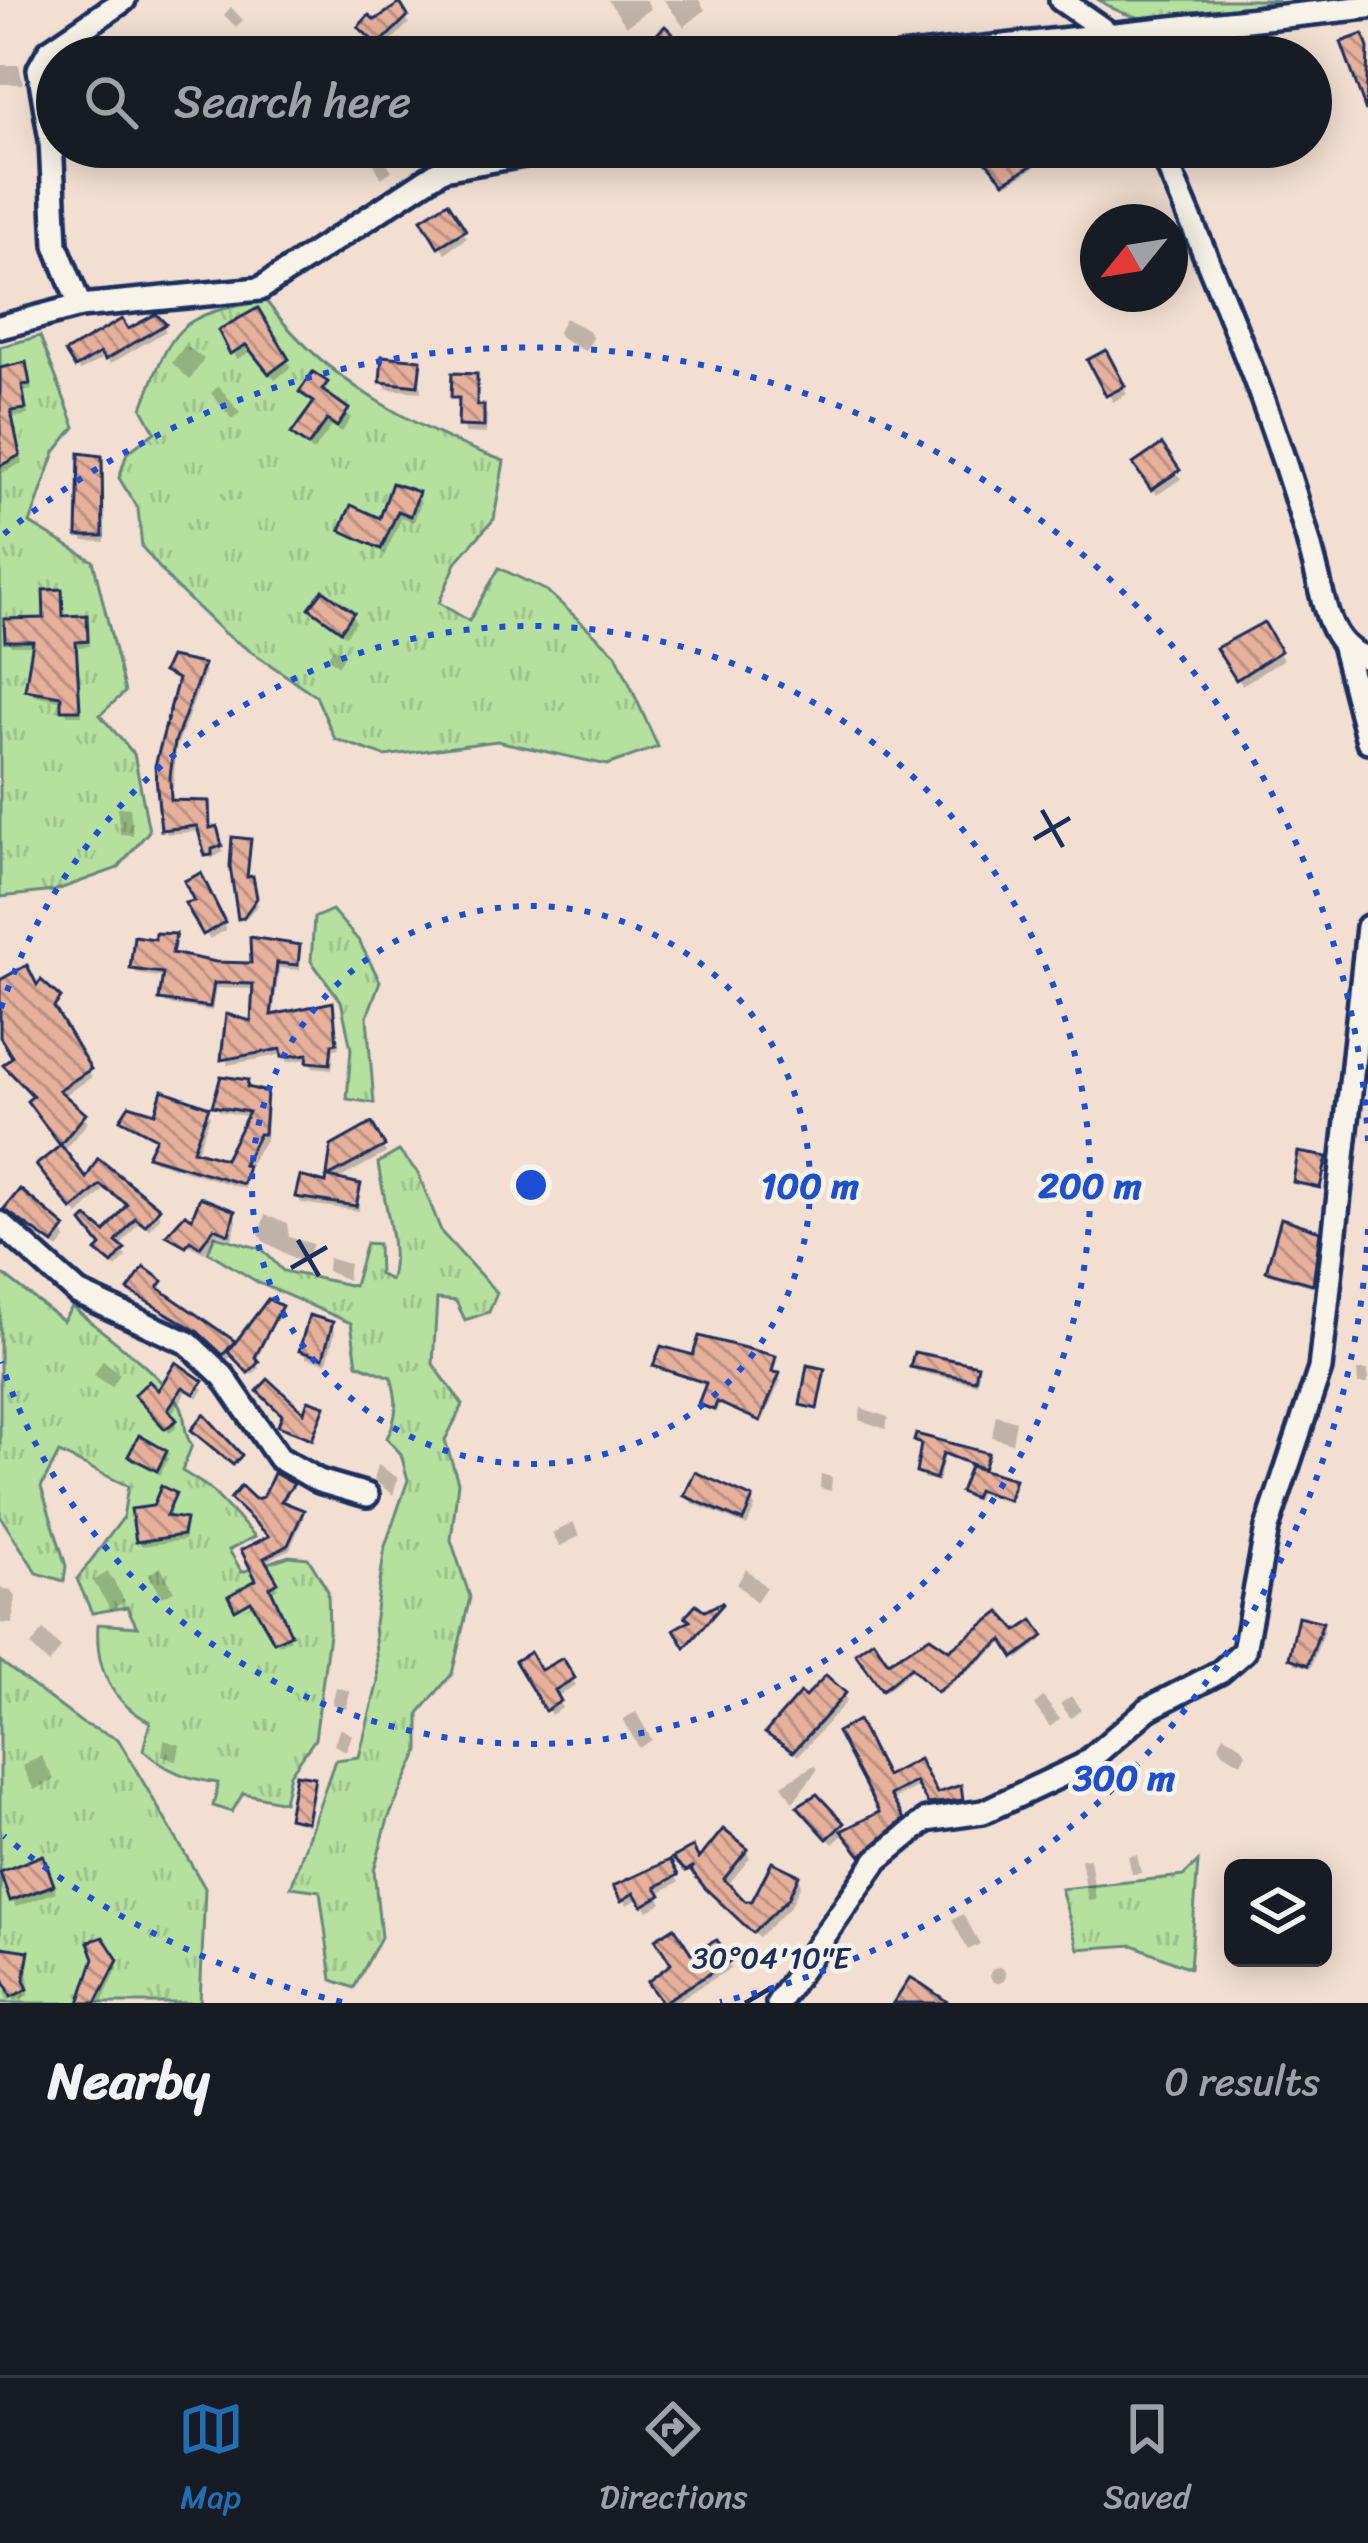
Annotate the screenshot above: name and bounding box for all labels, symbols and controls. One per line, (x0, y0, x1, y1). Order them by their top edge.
search box (36, 36, 1332, 168)
text: Search here (174, 62, 411, 142)
icon: search (78, 69, 144, 135)
north arrow (1080, 204, 1188, 312)
text: 100 m (761, 1154, 859, 1218)
text: 200 m (1038, 1154, 1142, 1218)
centre of rings (510, 1164, 552, 1206)
text: 300 m (1072, 1746, 1175, 1810)
map controls (1224, 1859, 1332, 1967)
button: layers (1224, 1859, 1332, 1967)
text: 30°04'10"E (692, 1931, 852, 1985)
text: Nearby (48, 2036, 209, 2126)
text: 0 results (1164, 2047, 1320, 2116)
tab: Map (178, 2396, 244, 2526)
tab: Directions (600, 2396, 747, 2526)
tab: Saved (1103, 2396, 1190, 2526)

